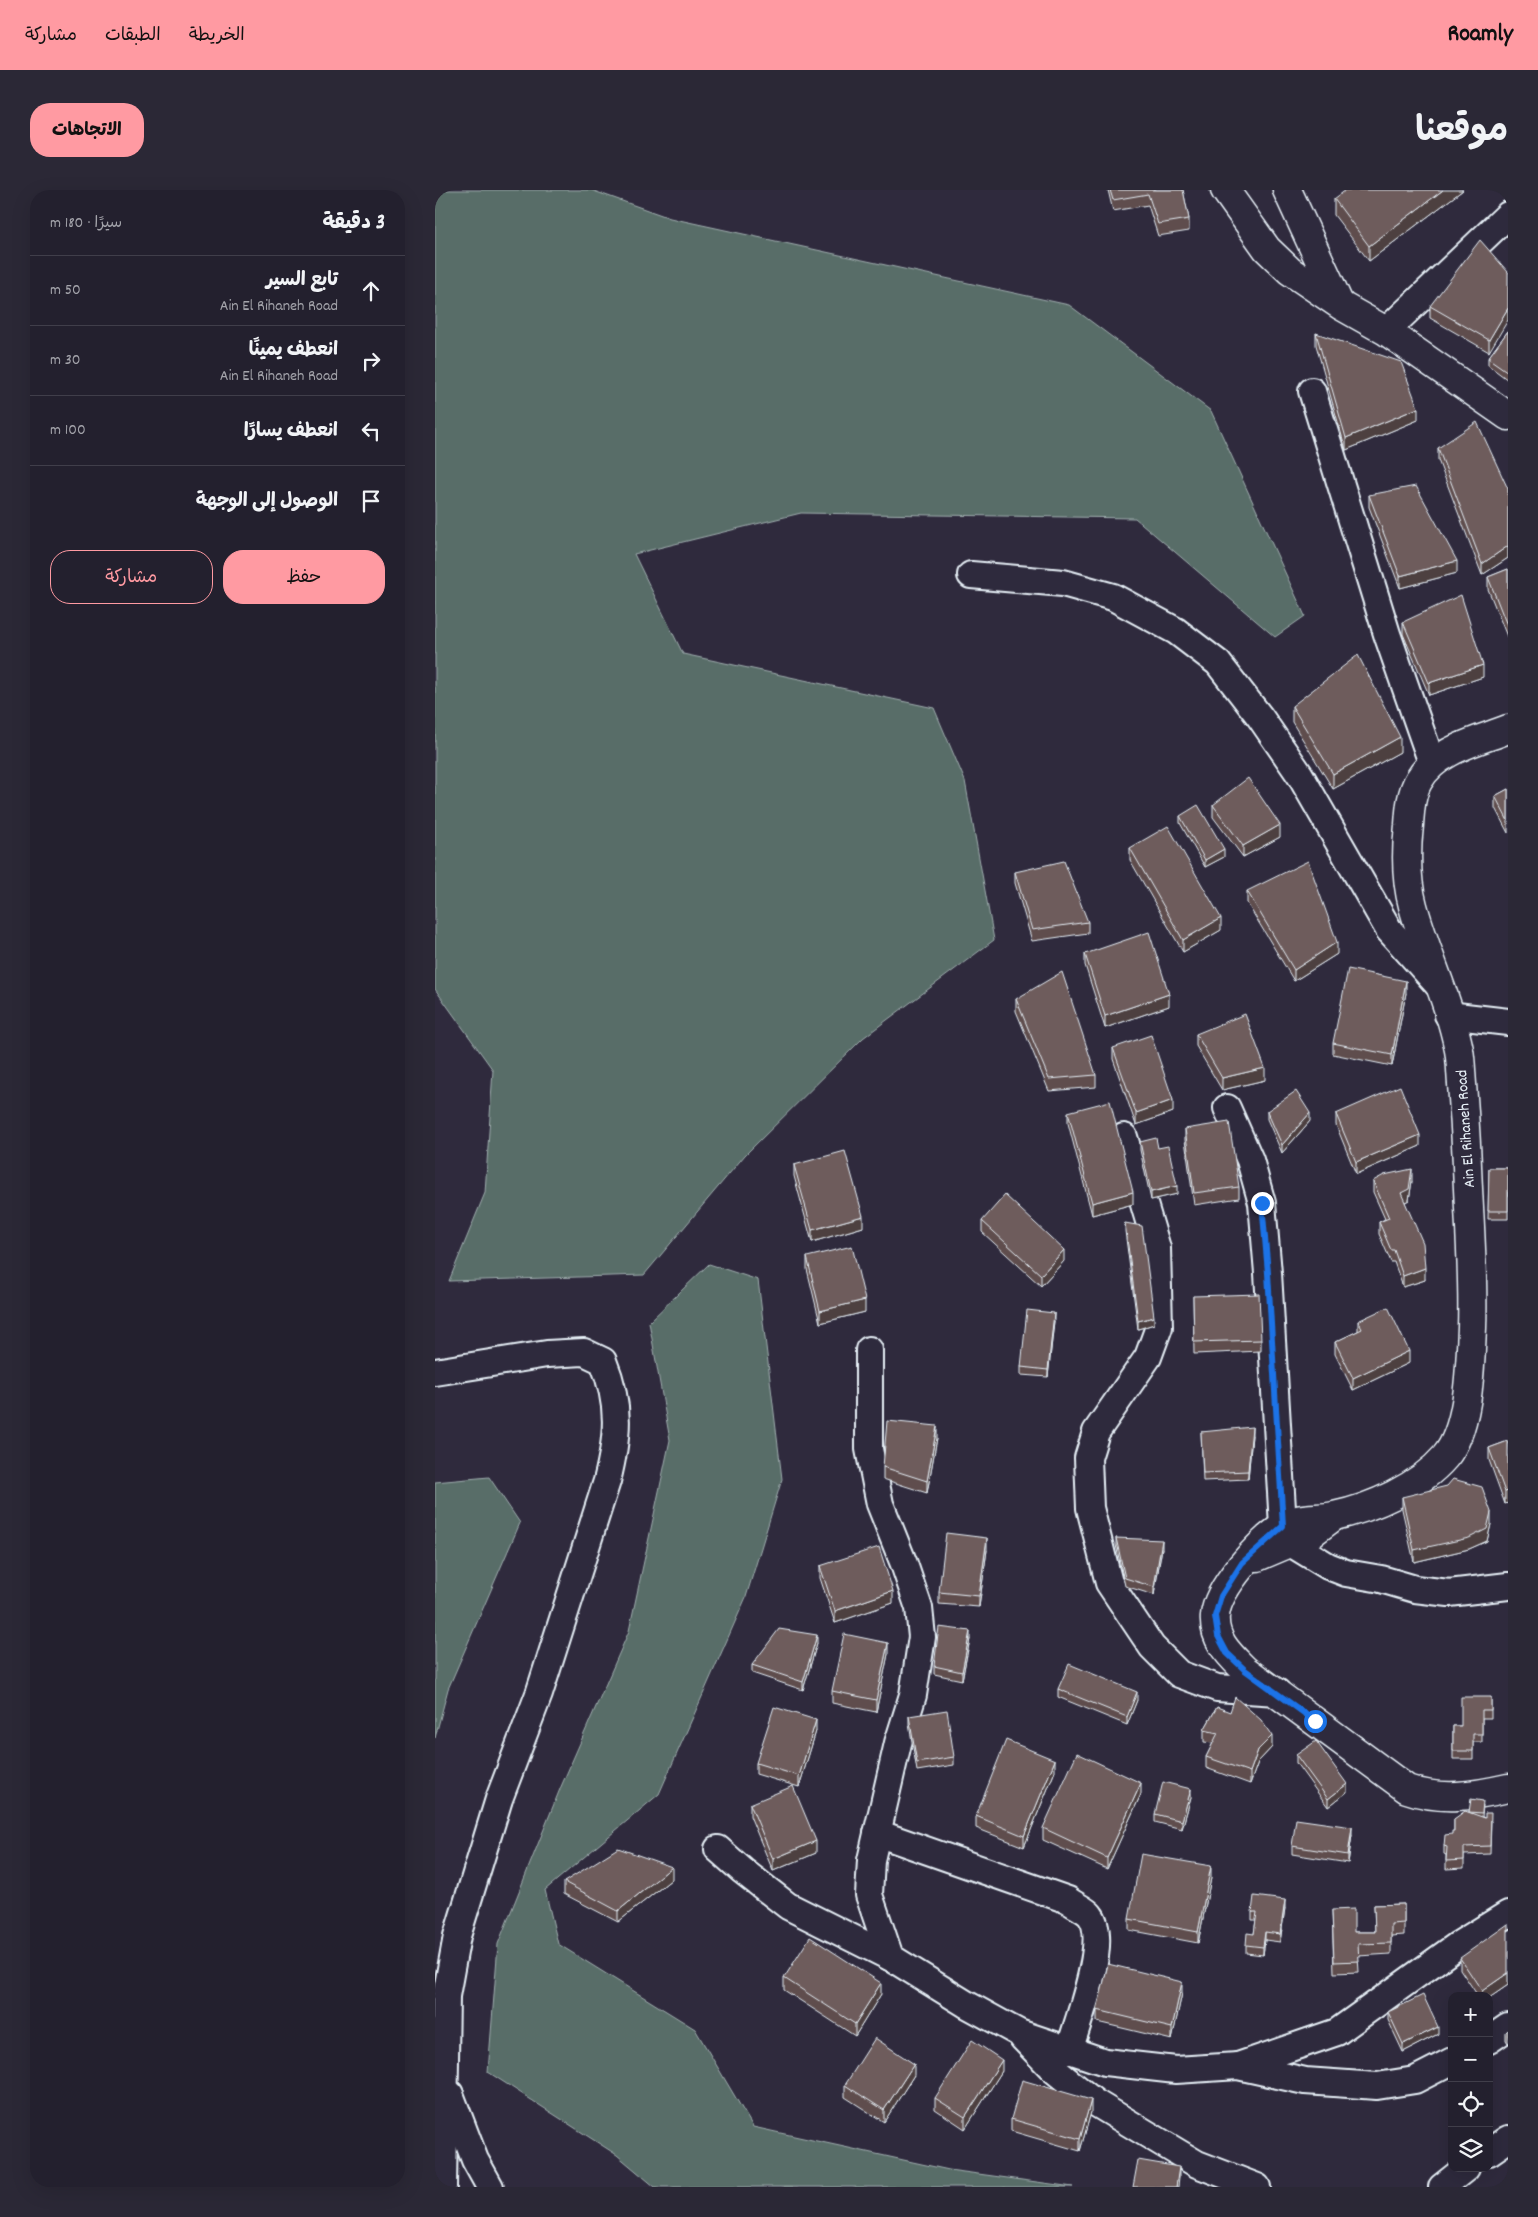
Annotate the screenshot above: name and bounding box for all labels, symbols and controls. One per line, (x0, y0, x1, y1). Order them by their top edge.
text: Roamly (1447, 18, 1513, 52)
text: مشاركة (25, 24, 77, 49)
text: الطبقات (105, 24, 161, 49)
text: الخريطة (189, 24, 245, 49)
button: الاتجاهات (30, 103, 144, 157)
text: موقعنا (1415, 108, 1508, 158)
text: 3 دقيقة (322, 209, 385, 239)
text: سيرًا · 180 m (50, 212, 122, 235)
text: تابع السير (266, 268, 338, 295)
icon: ahead (357, 277, 385, 305)
text: 50 m (50, 279, 81, 302)
text: Ain El Rihaneh Road (220, 295, 338, 318)
text: انعطف يمينًا (249, 338, 338, 365)
icon: right (357, 347, 385, 375)
text: 30 m (50, 349, 81, 372)
text: Ain El Rihaneh Road (220, 365, 338, 388)
icon: left (357, 417, 385, 445)
text: 100 m (50, 419, 86, 442)
text: انعطف يسارًا (244, 419, 338, 446)
icon: arrive (357, 487, 385, 515)
text: الوصول إلى الوجهة (196, 489, 338, 516)
button: مشاركة (50, 550, 213, 604)
button: حفظ (223, 550, 385, 604)
street label: Ain El Rihaneh Road (1451, 1069, 1482, 1189)
route end (1251, 1192, 1274, 1215)
route start (1304, 1710, 1327, 1733)
map controls (1448, 1992, 1493, 2172)
button: + (1448, 1992, 1493, 2037)
button: − (1448, 2037, 1493, 2082)
button: locate (1448, 2082, 1493, 2127)
button: layers (1448, 2127, 1493, 2172)

